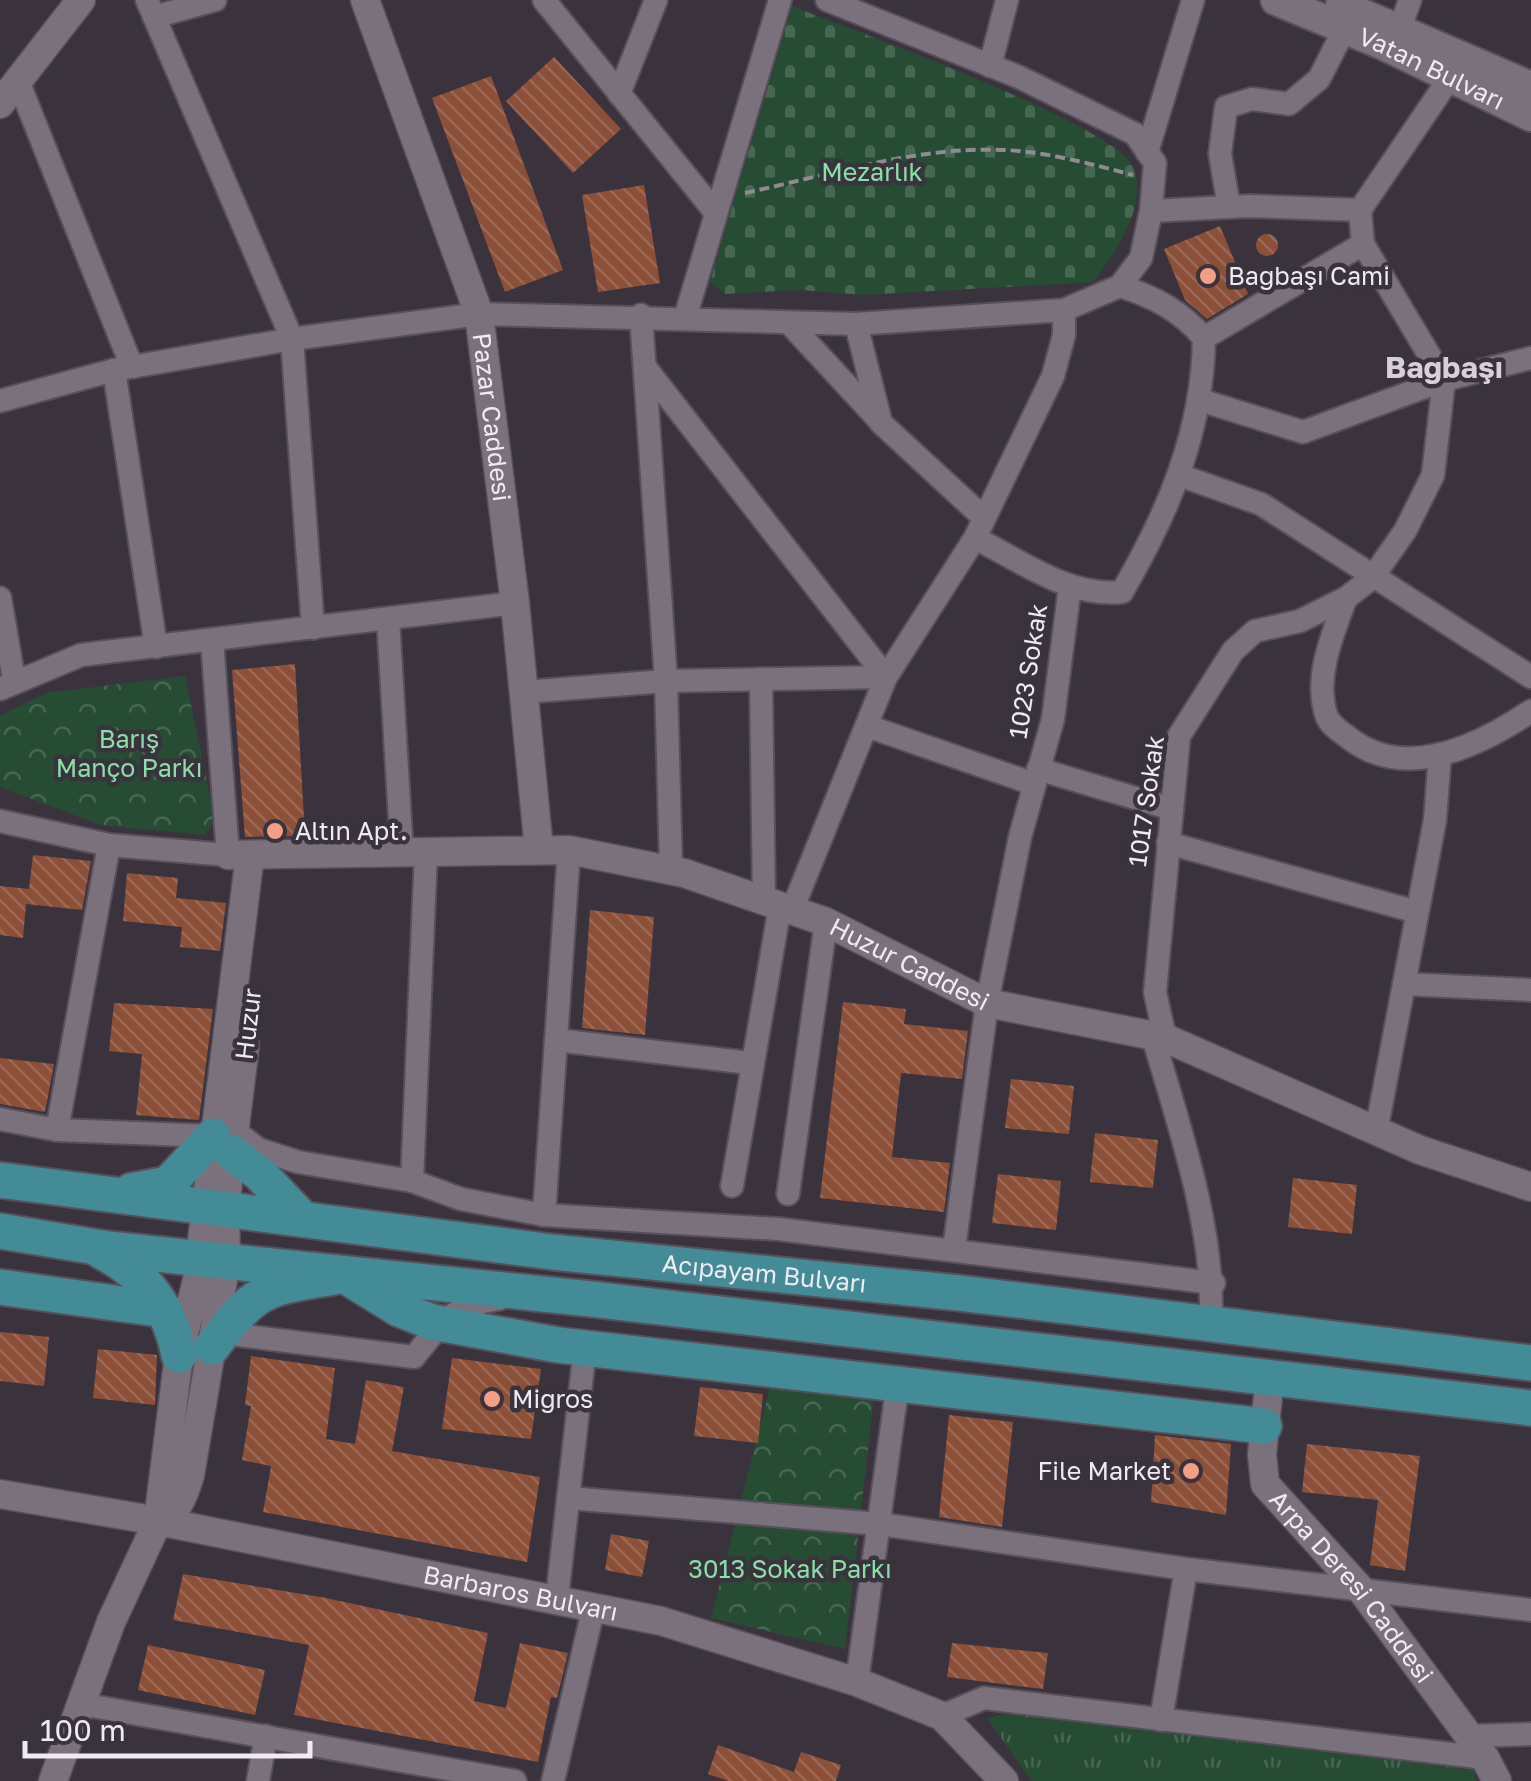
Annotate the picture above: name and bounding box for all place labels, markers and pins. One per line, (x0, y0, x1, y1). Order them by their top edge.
place label: Bağbaşı Cami (1228, 260, 1390, 291)
marker: Bağbaşı Cami (1197, 265, 1219, 287)
place label: Altın Apt. (295, 815, 407, 846)
marker: Altın Apt. (264, 820, 286, 842)
place label: Migros (512, 1383, 593, 1414)
marker: Migros (481, 1388, 503, 1410)
place label: File Market (1037, 1455, 1171, 1486)
marker: File Market (1180, 1460, 1202, 1482)

